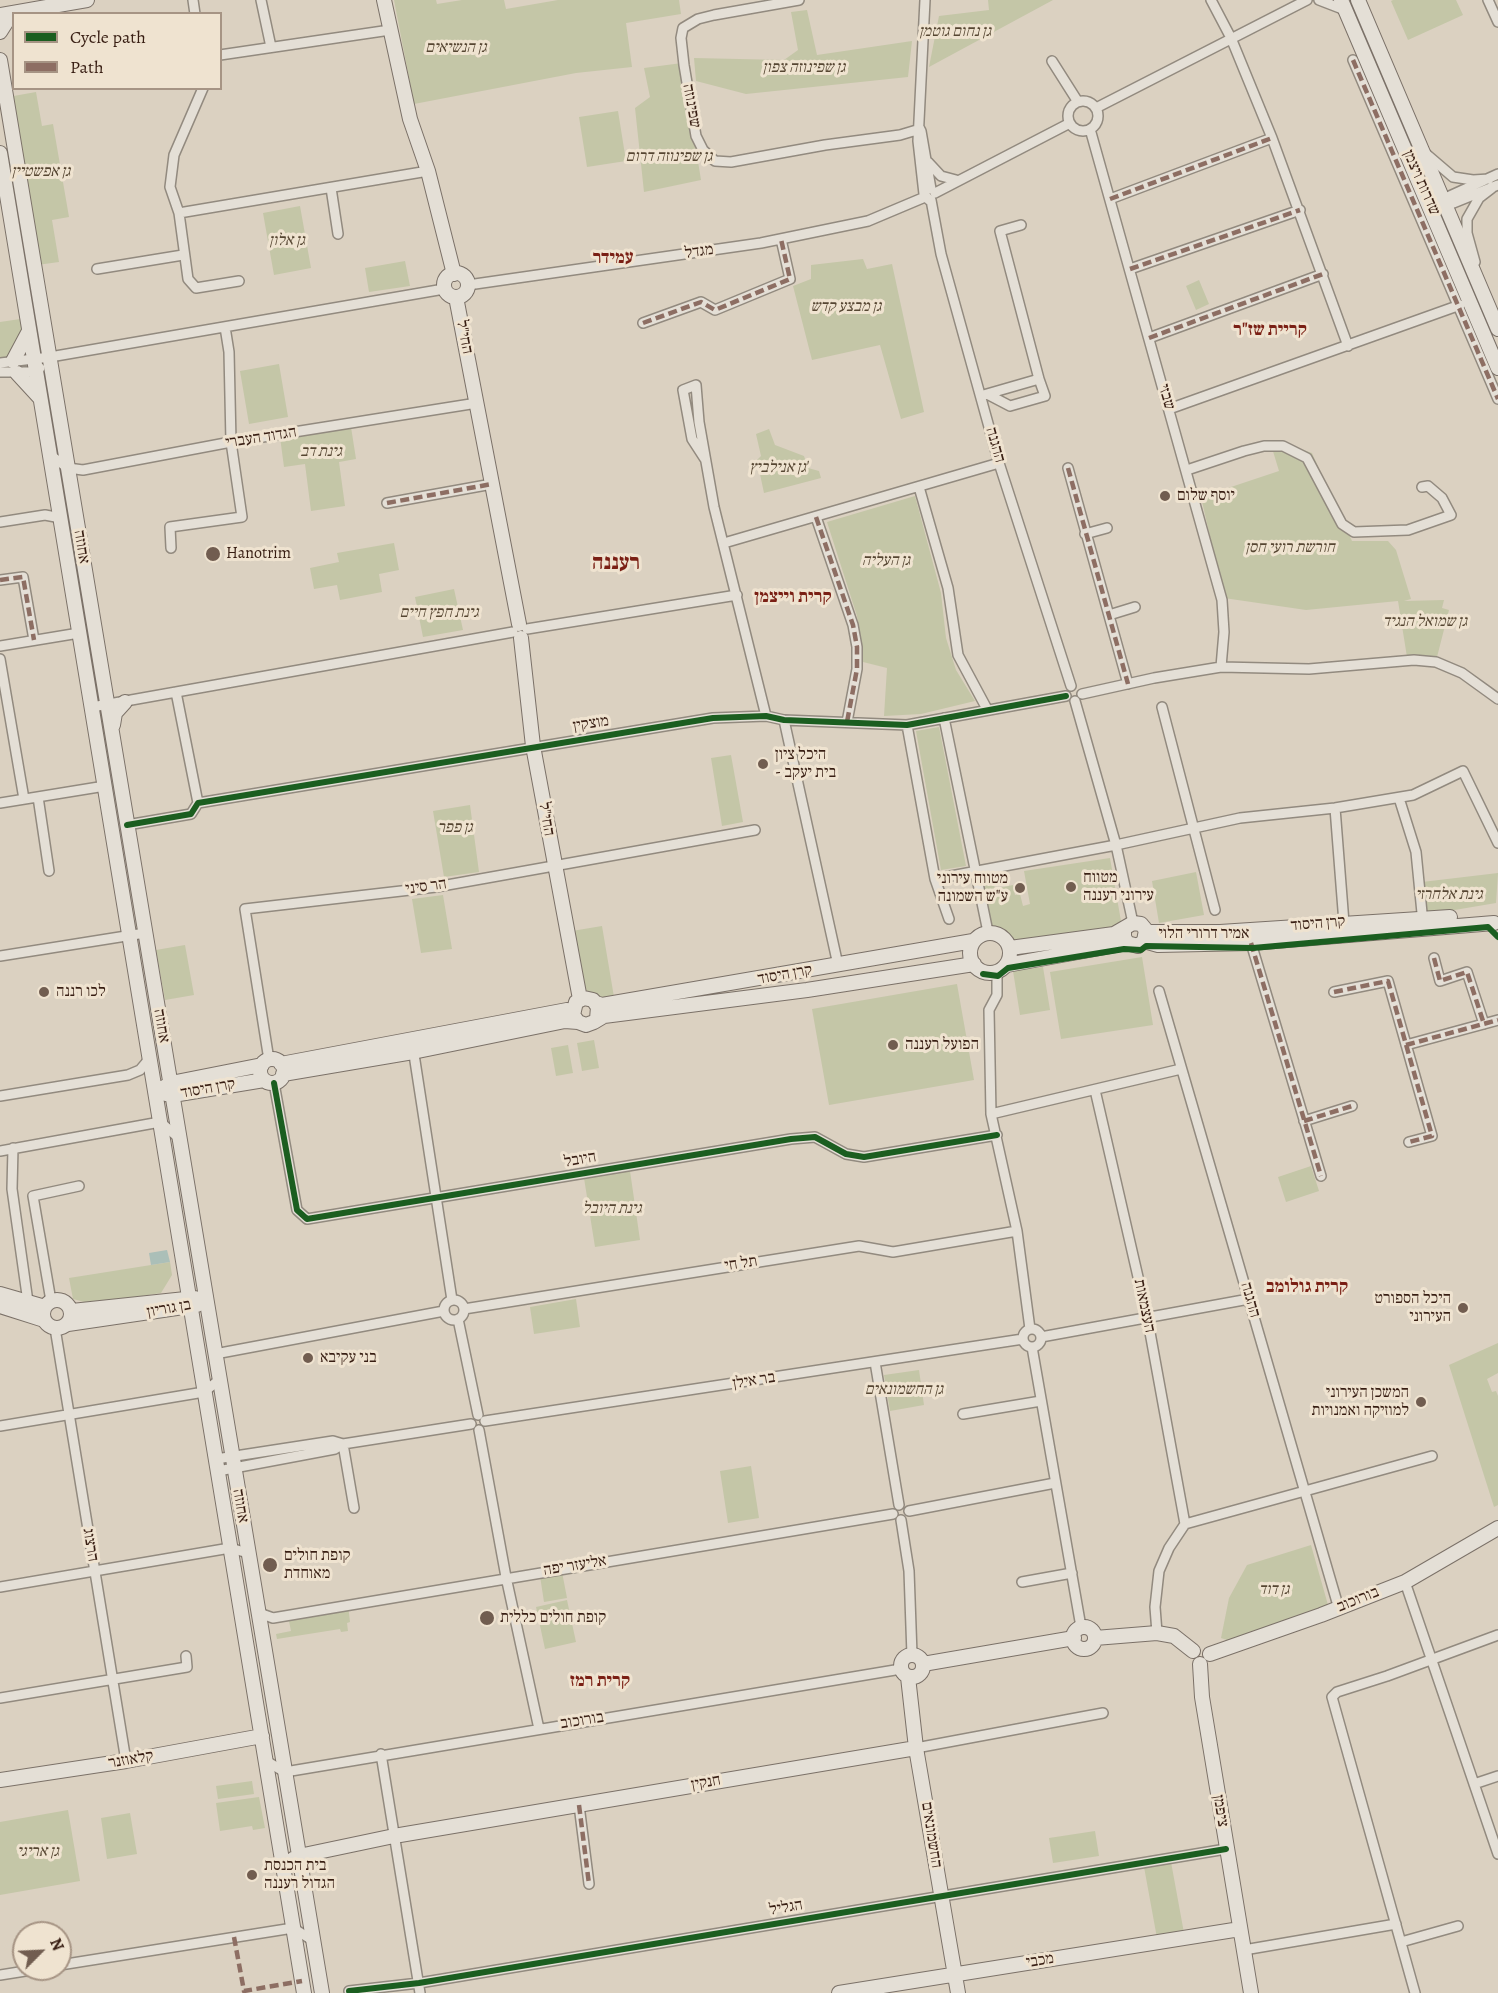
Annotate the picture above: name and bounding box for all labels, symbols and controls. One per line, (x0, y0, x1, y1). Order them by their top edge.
legend (12, 12, 222, 90)
park label: גן נחום גוטמן (919, 22, 991, 42)
text: Cycle path (70, 25, 146, 49)
park label: גן הנשיאים (425, 38, 487, 58)
text: Path (70, 55, 104, 79)
park label: גן שפינוזה צפון (763, 58, 845, 78)
street label: שפינוזה (678, 82, 704, 130)
park label: גן שפינוזה דרום (626, 147, 712, 167)
street label: שדרות ויצמן (1398, 147, 1444, 219)
park label: גן אפשטיין (11, 162, 71, 182)
park label: גן אלון (269, 231, 305, 251)
street label: מגדל (683, 240, 715, 264)
district label: עמידר (593, 248, 633, 270)
park label: גן מבצע קדש (811, 297, 881, 317)
street label: החי"ל (451, 318, 477, 356)
district label: קריית שז"ר (1233, 320, 1307, 342)
street label: שבזי (1153, 382, 1179, 412)
street label: הגדוד העברי (224, 423, 298, 453)
street label: ההגנה (981, 425, 1009, 465)
park label: גינת דב (300, 442, 342, 462)
park label: גן אנילביץ' (749, 458, 809, 478)
place label: יוסף שלום (1177, 486, 1235, 506)
marker: יוסף שלום (1158, 489, 1172, 503)
street label: אחוזה (69, 529, 93, 565)
park label: חורשת רועי חסן (1245, 538, 1335, 558)
place label: Hanotrim (226, 544, 291, 564)
marker: Hanotrim (204, 545, 222, 563)
district label: רעננה (592, 551, 640, 577)
park label: גן העליה (862, 551, 910, 571)
district label: קרית וייצמן (754, 587, 832, 609)
park label: גינת חפץ חיים (399, 603, 479, 623)
park label: גן שמואל הנגיד (1383, 612, 1467, 632)
street label: מוצקין (572, 712, 610, 736)
place label: היכל ציון - בית יעקב (775, 745, 836, 783)
marker: היכל ציון - בית יעקב (756, 757, 770, 771)
street label: החי"ל (534, 801, 558, 837)
park label: גן פפר (437, 818, 473, 838)
place label: מטווח עירוני רעננה (1083, 868, 1154, 906)
place label: מטווח עירוני ע"ש השמונה (937, 869, 1008, 907)
street label: הר סיני (404, 875, 448, 899)
marker: מטווח עירוני רעננה (1064, 880, 1078, 894)
marker: מטווח עירוני ע"ש השמונה (1013, 881, 1027, 895)
park label: גינת אלחרזי (1415, 885, 1483, 905)
street label: קרן היסוד (1290, 912, 1346, 936)
street label: אמיר דרורי הלוי (1158, 924, 1250, 944)
street label: קרן היסוד (756, 961, 814, 989)
place label: לכו רננה (56, 982, 106, 1002)
marker: לכו רננה (37, 985, 51, 999)
street label: אחוזה (149, 1008, 173, 1044)
place label: הפועל רעננה (905, 1035, 979, 1055)
marker: הפועל רעננה (886, 1038, 900, 1052)
street label: קרן היסוד (179, 1075, 237, 1103)
street label: היובל (562, 1148, 598, 1172)
park label: גינת היובל (582, 1199, 642, 1219)
street label: תל חי (723, 1252, 759, 1276)
district label: קרית גולומב (1266, 1277, 1348, 1299)
street label: העצמאות (1129, 1278, 1159, 1334)
street label: ההגנה (1236, 1280, 1264, 1320)
place label: היכל הספורט העירוני (1374, 1289, 1451, 1327)
street label: בן גוריון (145, 1296, 193, 1322)
marker: היכל הספורט העירוני (1456, 1301, 1470, 1315)
place label: בני עקיבא (320, 1348, 377, 1368)
marker: בני עקיבא (301, 1351, 315, 1365)
street label: בר אילן (731, 1368, 777, 1394)
park label: גן החשמונאים (865, 1380, 943, 1400)
place label: המשכן העירוני למוזיקה ואמנויות (1311, 1383, 1409, 1421)
marker: המשכן העירוני למוזיקה ואמנויות (1414, 1395, 1428, 1409)
street label: אחוזה (228, 1488, 252, 1524)
street label: הרצוג (78, 1527, 102, 1563)
place label: קופת חולים מאוחדת (284, 1546, 351, 1584)
street label: אליעזר יפה (542, 1552, 608, 1580)
marker: קופת חולים מאוחדת (261, 1556, 279, 1574)
park label: גן דוד (1259, 1580, 1289, 1600)
street label: בורוכוב (1334, 1583, 1382, 1617)
place label: קופת חולים כללית (500, 1608, 606, 1628)
marker: קופת חולים כללית (478, 1609, 496, 1627)
district label: קרית רמז (570, 1671, 630, 1693)
street label: בורוכוב (559, 1708, 605, 1734)
street label: קלאוזנר (107, 1747, 155, 1773)
street label: חנקין (690, 1771, 722, 1795)
street label: ציפמן (1208, 1794, 1232, 1828)
street label: החשמונאים (916, 1801, 946, 1869)
park label: גן אריגי (17, 1842, 59, 1862)
place label: בית הכנסת הגדול רעננה (264, 1856, 335, 1894)
marker: בית הכנסת הגדול רעננה (245, 1868, 259, 1882)
street label: הגליל (768, 1896, 804, 1920)
north arrow (12, 1921, 72, 1981)
text: N (44, 1935, 69, 1954)
street label: מכבי (1025, 1949, 1055, 1973)

